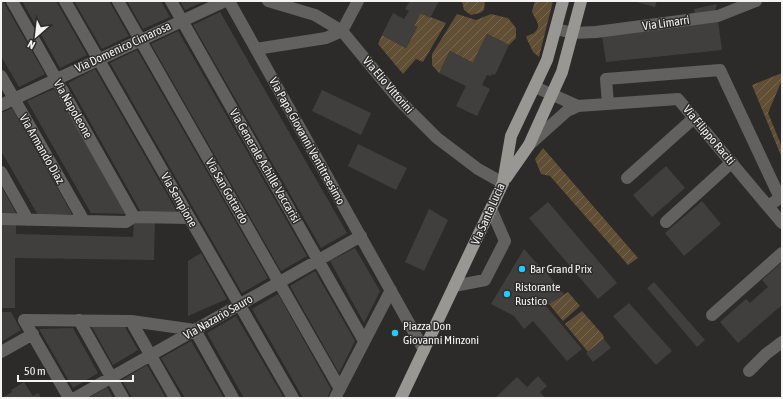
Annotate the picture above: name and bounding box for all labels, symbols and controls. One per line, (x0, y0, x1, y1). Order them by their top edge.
street label: Via Limarri (642, 13, 690, 33)
north arrow (16, 16, 56, 56)
street label: Via Domenico Cimarosa (73, 19, 173, 75)
text: N (26, 38, 37, 52)
street label: Via Elio Vittorini (360, 54, 416, 116)
street label: Via Papa Giovanni Ventitreesimo (266, 75, 348, 207)
street label: Via Napoleone (51, 77, 95, 141)
street label: Via Filippo Raciti (680, 103, 738, 167)
street label: Via Generale Achille Vaccarisi (227, 107, 303, 225)
street label: Via Armando Diaz (17, 112, 68, 187)
street label: Via San Gottardo (203, 156, 252, 227)
street label: Via Sempione (158, 170, 200, 230)
street label: Via Santa Lucia (468, 181, 508, 247)
place label: Bar Grand Prix (530, 262, 592, 276)
marker: Bar Grand Prix (517, 264, 527, 274)
place label: Ristorante Rustico (515, 280, 560, 308)
marker: Ristorante Rustico (502, 289, 512, 299)
street label: Via Nazario Sauro (181, 291, 255, 342)
place label: Piazza Don Giovanni Minzoni (403, 319, 479, 347)
marker: Piazza Don Giovanni Minzoni (390, 328, 400, 338)
scale bar (18, 357, 133, 383)
text: 50 m (24, 364, 46, 378)

